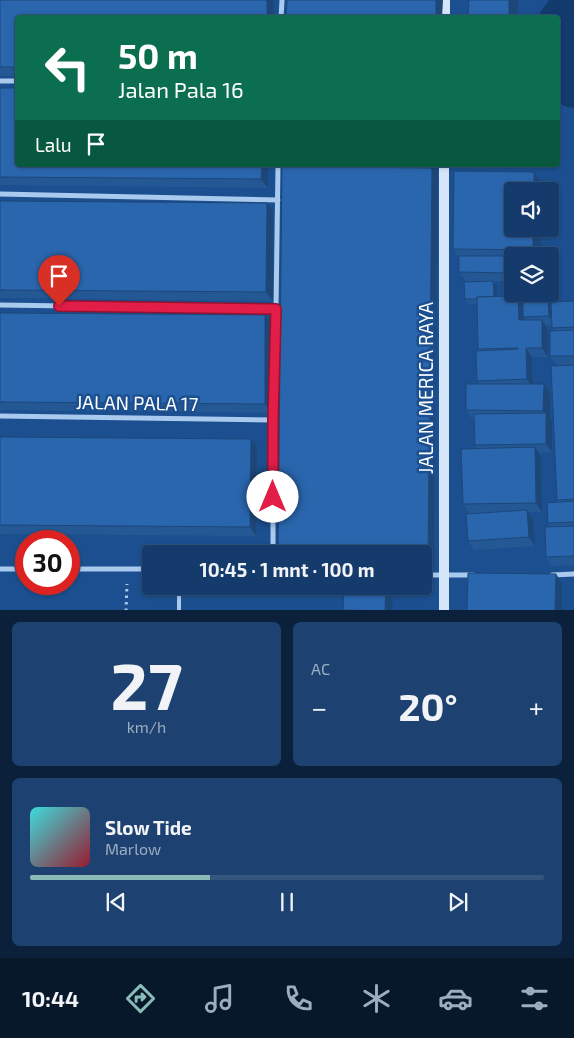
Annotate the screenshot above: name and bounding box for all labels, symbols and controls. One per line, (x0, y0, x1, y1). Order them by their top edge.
text: 50 m (118, 34, 198, 76)
icon: left (35, 35, 100, 100)
text: Jalan Pala 16 (118, 76, 244, 102)
icon: arrive (82, 130, 110, 158)
text: Lalu (35, 133, 72, 156)
map controls (504, 182, 559, 302)
button: sound (504, 182, 559, 237)
button: layers (504, 247, 559, 302)
pin (38, 255, 80, 306)
icon: arrive (45, 262, 73, 290)
street label: JALAN MERICA RAYA (414, 302, 437, 474)
street label: JALAN PALA 17 (76, 390, 199, 415)
position arrow (246, 470, 298, 522)
speed limit sign: 30 (15, 530, 80, 595)
text: 10:45 · 1 mnt · 100 m (200, 558, 374, 581)
text: 27 (110, 645, 183, 723)
text: AC (311, 659, 330, 678)
text: 20° (398, 683, 458, 729)
text: − (311, 690, 327, 724)
text: + (529, 690, 544, 724)
text: km/h (127, 717, 166, 736)
text: Slow Tide (105, 816, 192, 839)
text: Marlow (105, 839, 161, 858)
icon: previous (102, 888, 130, 916)
icon: pause (273, 888, 301, 916)
icon: next (444, 888, 472, 916)
icon: directions (123, 981, 158, 1016)
icon: music (202, 981, 237, 1016)
icon: phone (281, 981, 316, 1016)
icon: climate (359, 981, 394, 1016)
icon: car (438, 981, 473, 1016)
icon: filters (517, 981, 552, 1016)
text: 10:44 (22, 985, 79, 1011)

